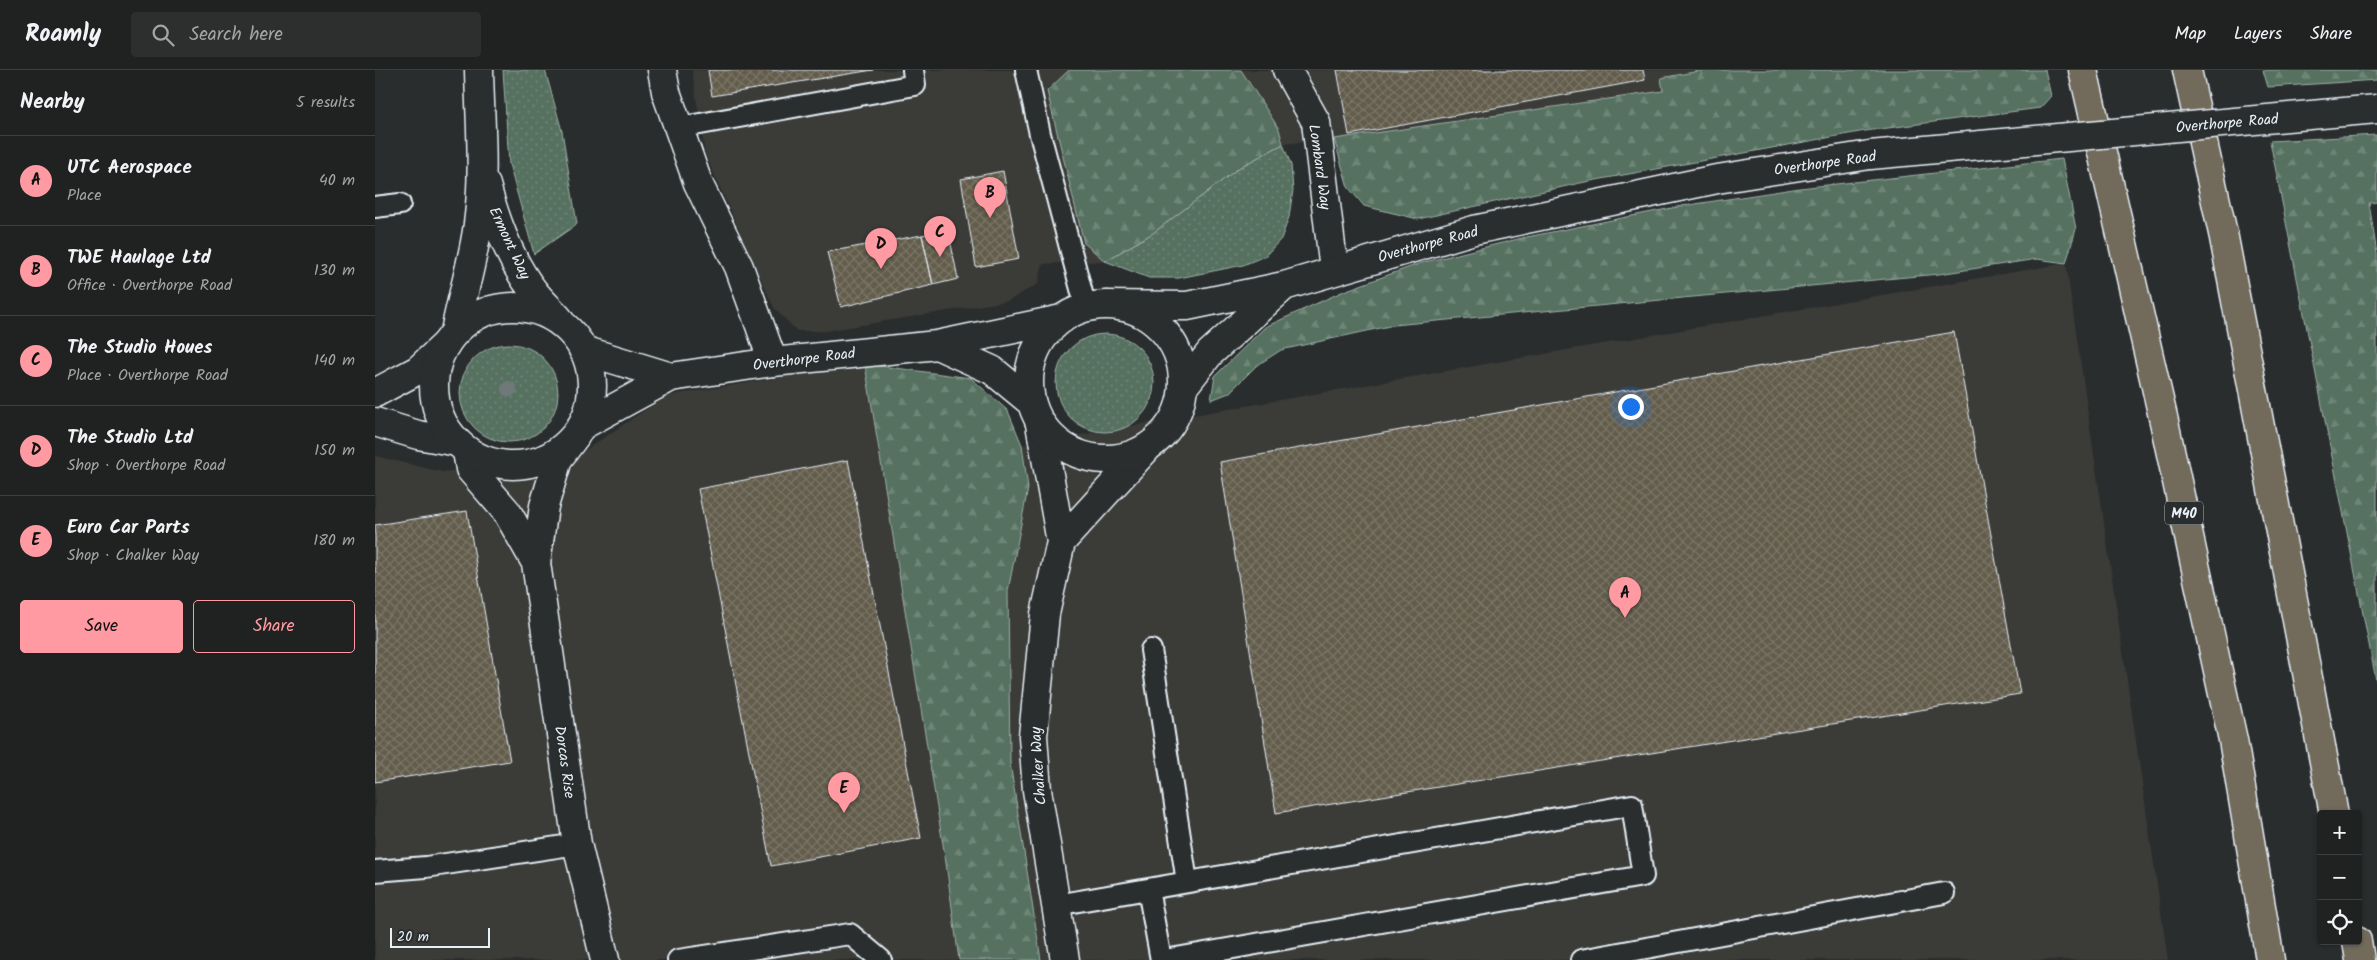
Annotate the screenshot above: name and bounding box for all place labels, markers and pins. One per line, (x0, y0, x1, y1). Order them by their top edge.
pin: B (974, 177, 1006, 218)
pin: C (924, 216, 956, 257)
pin: D (865, 228, 897, 269)
pin: A (1609, 577, 1641, 618)
pin: E (828, 772, 860, 813)

